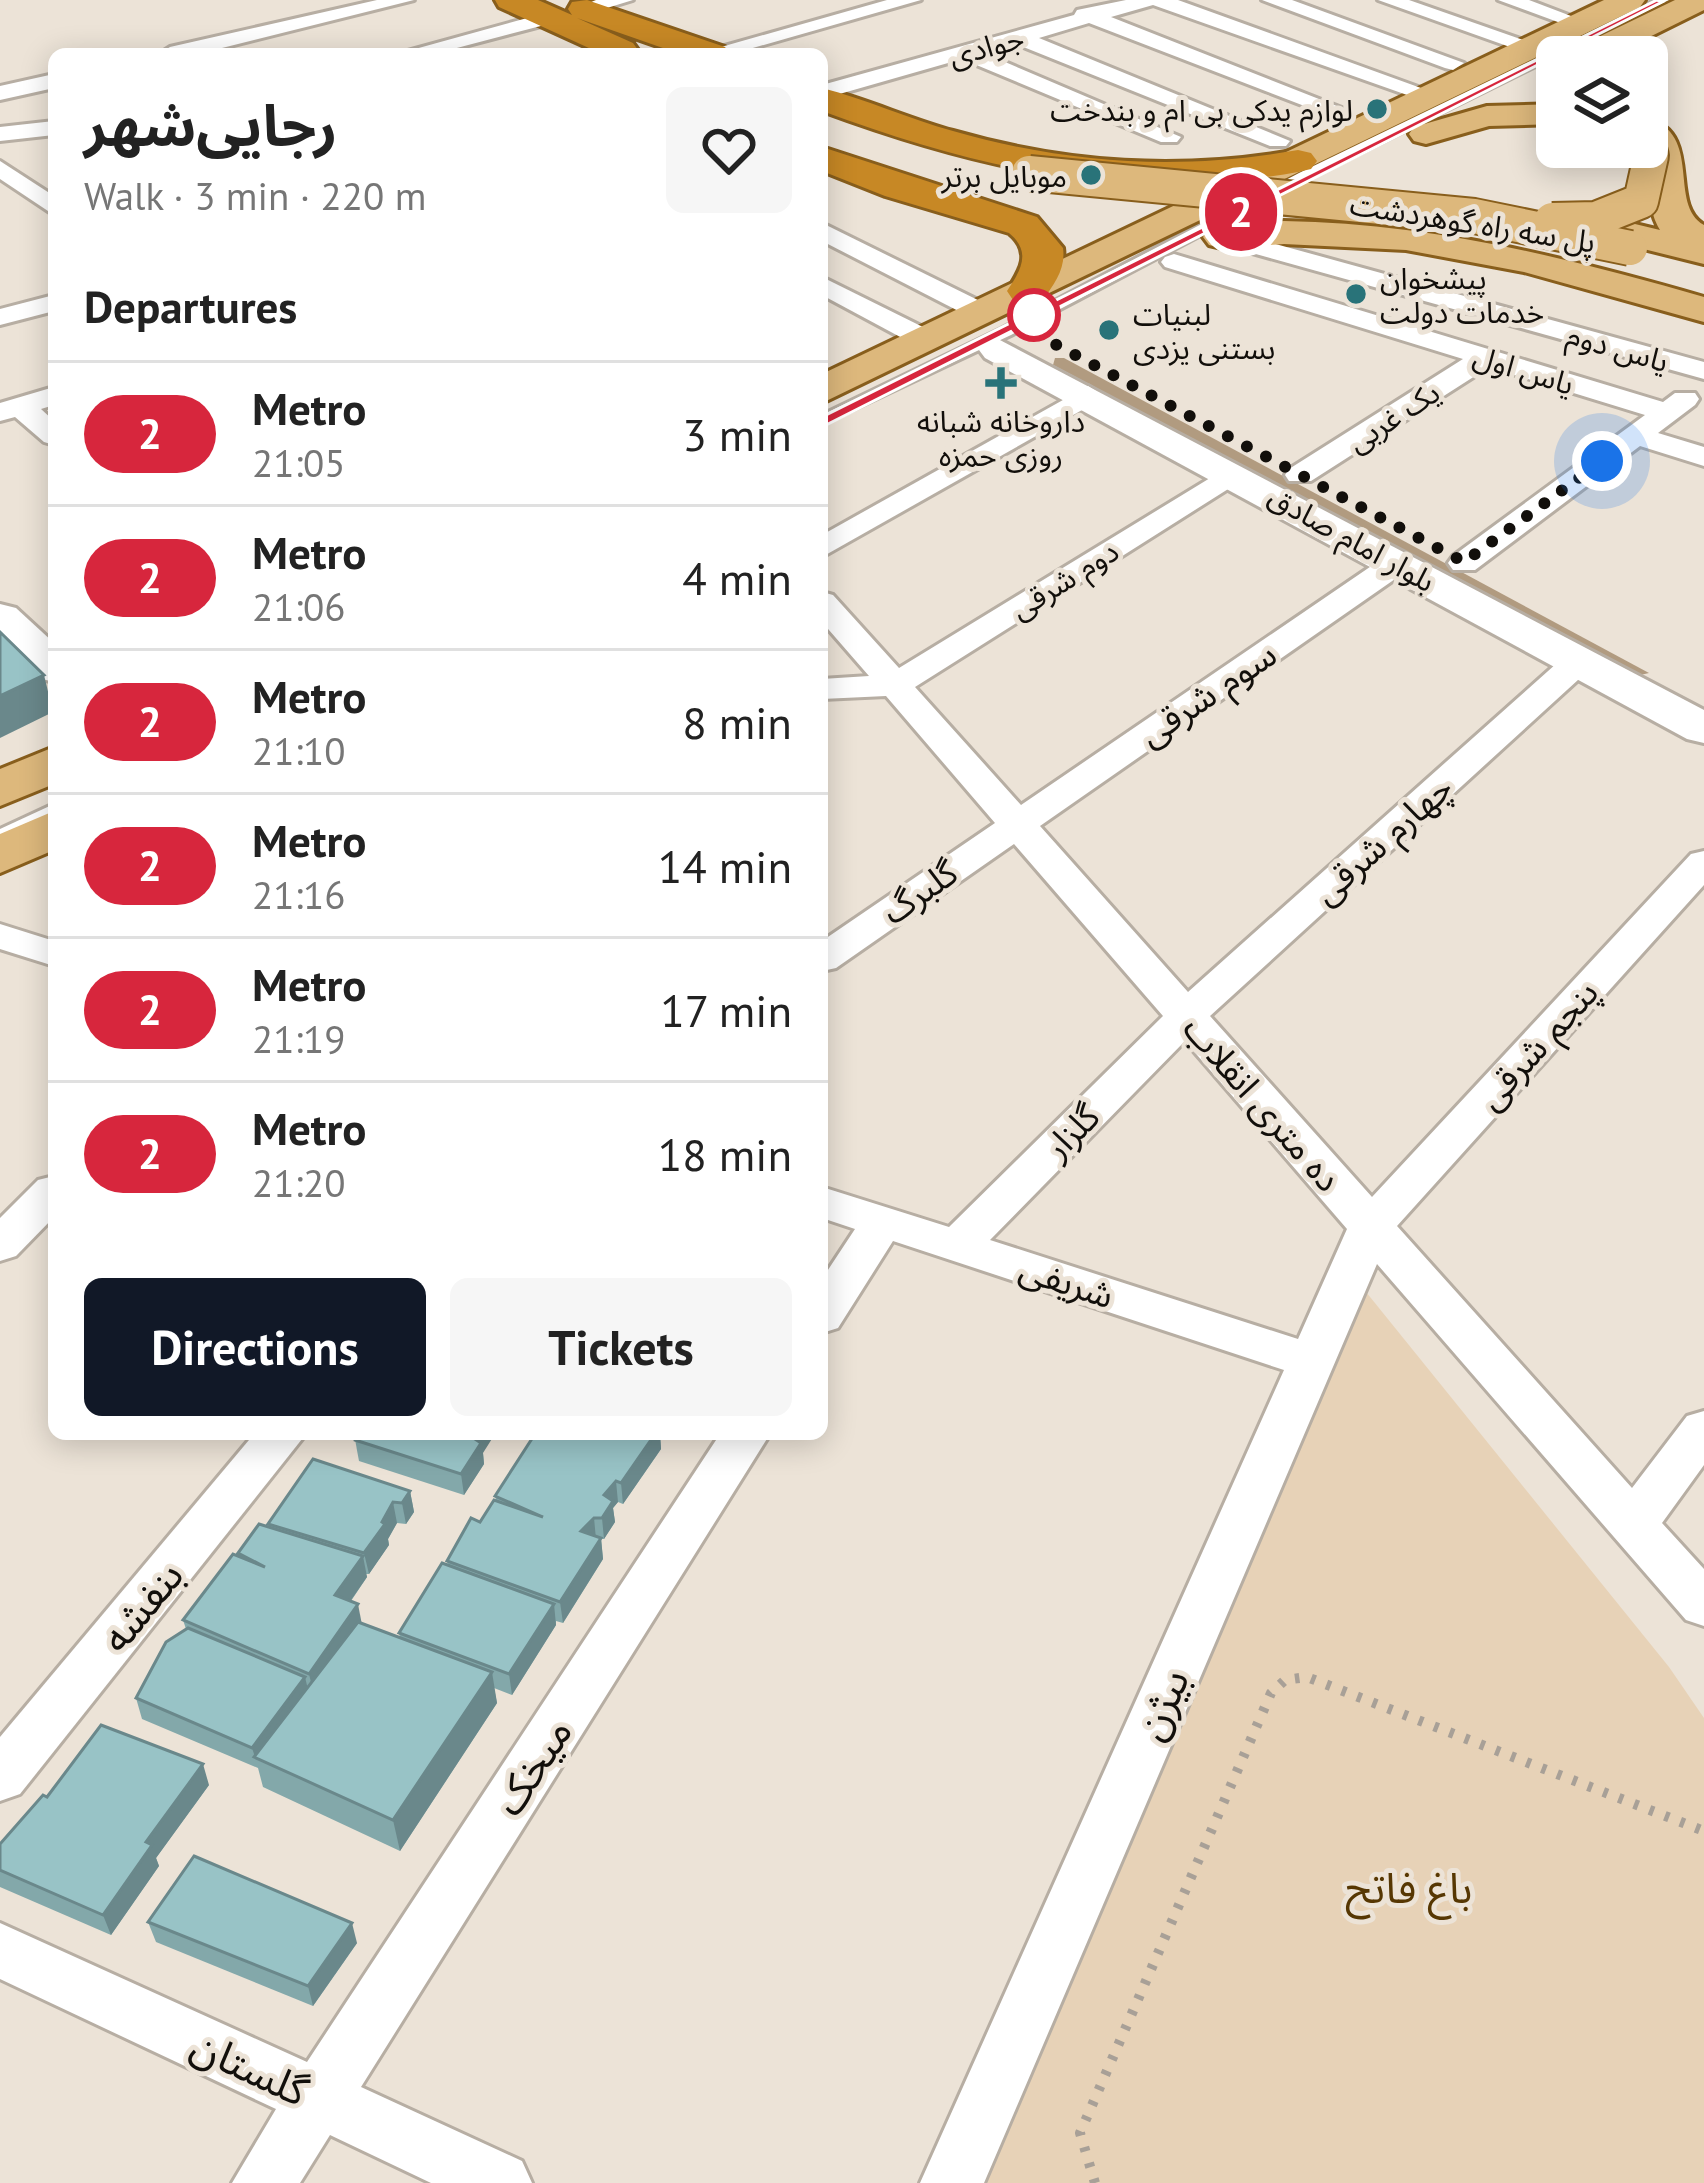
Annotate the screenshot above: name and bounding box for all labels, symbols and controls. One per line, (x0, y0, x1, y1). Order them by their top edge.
street label: جوادی (944, 17, 1028, 75)
map controls (1536, 36, 1668, 168)
button: layers (1536, 36, 1668, 168)
button: heart (666, 87, 792, 213)
text: رجایی‌شهر (84, 88, 337, 162)
place label: لوازم یدکی بی ام و بندخت (1050, 90, 1353, 133)
marker: لوازم یدکی بی ام و بندخت (1364, 96, 1390, 122)
place label: موبایل برتر (941, 156, 1067, 195)
marker: موبایل برتر (1078, 162, 1104, 188)
text: Walk · 3 min · 220 m (84, 170, 426, 221)
line badge: 2 (1202, 173, 1280, 251)
street label: پل سه راه گوهردشت (1347, 183, 1598, 262)
text: 2 (1229, 184, 1253, 239)
place label: پیشخوان خدمات دولت (1380, 258, 1544, 331)
text: Departures (84, 277, 297, 335)
marker: پیشخوان خدمات دولت (1343, 281, 1369, 307)
unlabelled marker (1009, 290, 1059, 340)
place label: لبنیات بستنی یزدی (1133, 294, 1275, 367)
street label: یاس دوم (1561, 314, 1673, 384)
marker: لبنیات بستنی یزدی (1096, 317, 1122, 343)
street label: یاس اول (1469, 335, 1579, 403)
marker: داروخانه شبانه روزی حمزه (988, 370, 1014, 396)
street label: یک غربی (1339, 372, 1447, 460)
text: Metro (252, 379, 367, 437)
place label: داروخانه شبانه روزی حمزه (917, 401, 1085, 474)
text: 3 min (682, 405, 792, 463)
text: 2 (138, 406, 162, 461)
your location (1572, 431, 1632, 491)
text: 21:05 (252, 437, 346, 488)
street label: بلوار امام صادق (1260, 476, 1442, 603)
text: Metro (252, 523, 367, 581)
street label: دوم شرقی (1003, 531, 1127, 631)
text: 4 min (682, 549, 792, 607)
text: 2 (138, 550, 162, 605)
text: 21:06 (252, 581, 346, 632)
street label: سوم شرقی (1129, 630, 1288, 760)
text: Metro (252, 667, 367, 725)
text: 8 min (682, 693, 792, 751)
text: 2 (138, 694, 162, 749)
text: 21:10 (252, 725, 346, 776)
street label: چهارم شرقی (1302, 764, 1465, 918)
text: Metro (252, 811, 367, 869)
text: 14 min (658, 837, 792, 895)
text: 2 (138, 838, 162, 893)
street label: گلبرگ (872, 847, 967, 934)
text: 21:16 (252, 869, 346, 920)
text: Metro (252, 955, 367, 1013)
street label: پنجم شرقی (1466, 969, 1612, 1122)
text: 17 min (660, 981, 792, 1039)
text: 2 (138, 982, 162, 1037)
street label: ده متری انقلاب (1174, 1005, 1352, 1201)
text: 21:19 (252, 1013, 346, 1064)
street label: گلزار (1032, 1092, 1110, 1170)
text: Metro (252, 1099, 367, 1157)
text: 18 min (658, 1125, 792, 1183)
text: 2 (138, 1126, 162, 1181)
text: 21:20 (252, 1157, 346, 1208)
street label: شریفی (1014, 1244, 1120, 1318)
button: Directions (84, 1278, 426, 1416)
button: Tickets (450, 1278, 792, 1416)
street label: بنفشه (87, 1549, 195, 1663)
street label: بیژن (1121, 1660, 1201, 1748)
street label: میخک (480, 1707, 584, 1825)
park label: باغ فاتح (1346, 1860, 1472, 1920)
street label: گلستان (183, 2016, 318, 2118)

